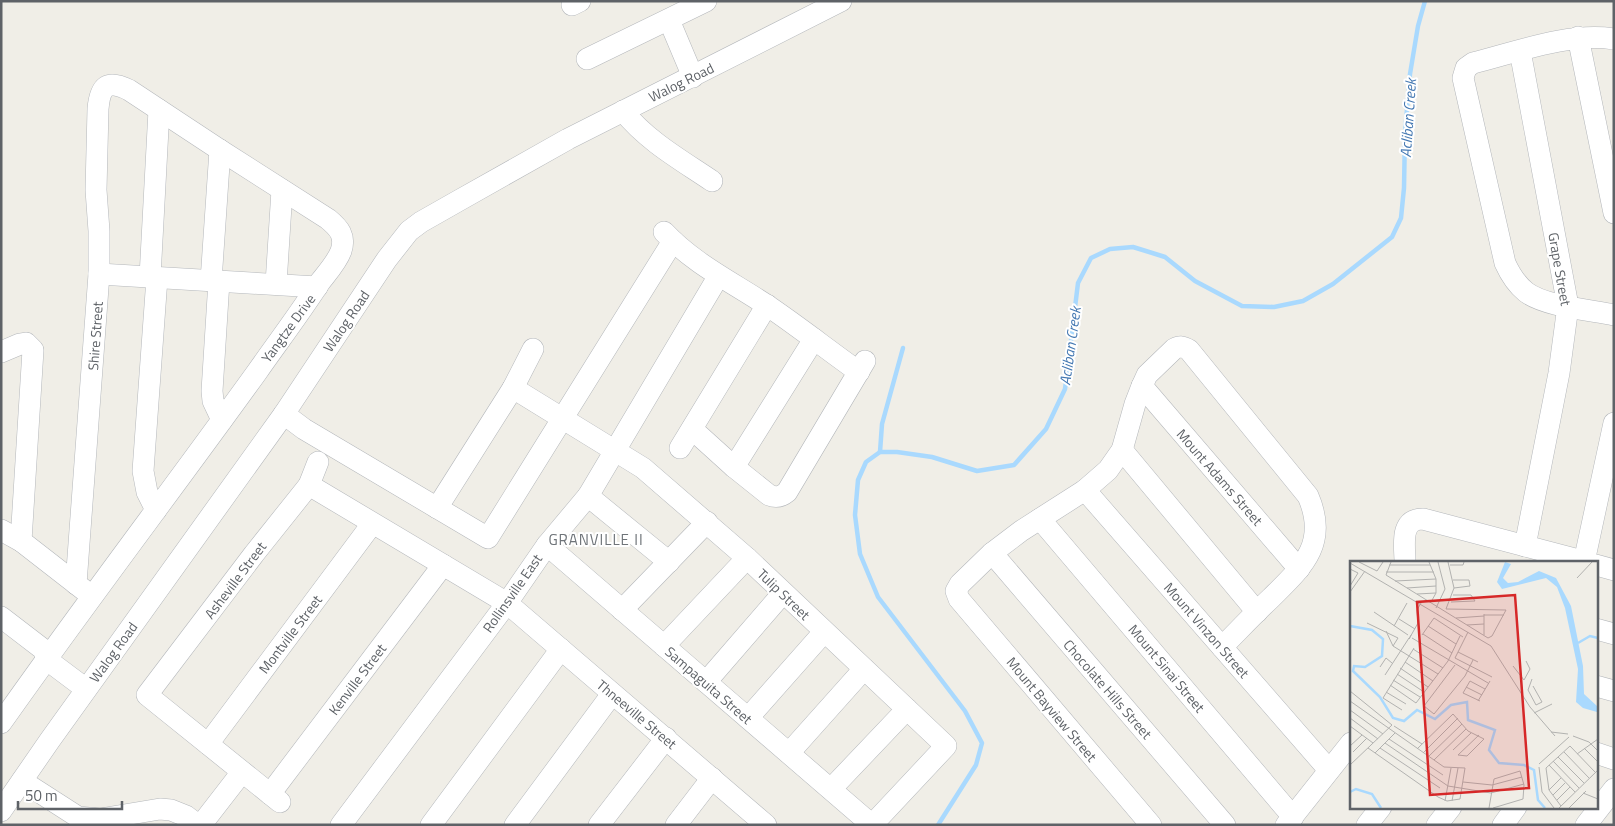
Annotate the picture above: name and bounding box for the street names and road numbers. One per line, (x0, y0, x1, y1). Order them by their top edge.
street label: Walog Road (645, 57, 717, 107)
street label: Grape Street (1543, 231, 1577, 307)
street label: Walog Road (318, 286, 374, 356)
street label: Yangtze Drive (256, 289, 320, 367)
street label: Shire Street (82, 301, 108, 371)
street label: Mount Adams Street (1172, 424, 1268, 530)
street label: Asheville Street (199, 537, 271, 623)
street label: Rollinsville East (477, 549, 547, 637)
street label: Tulip Street (753, 563, 815, 625)
street label: Mount Vinzon Street (1159, 577, 1255, 683)
street label: Montville Street (253, 590, 327, 678)
street label: Walog Road (84, 617, 142, 687)
street label: Mount Sinai Street (1124, 619, 1210, 717)
street label: Chocolate Hills Street (1059, 635, 1157, 743)
street label: Kenville Street (323, 639, 391, 719)
street label: Sampaguita Street (661, 641, 757, 729)
street label: Mount Bayview Street (1002, 652, 1102, 766)
street label: Thneeville Street (592, 674, 682, 754)

